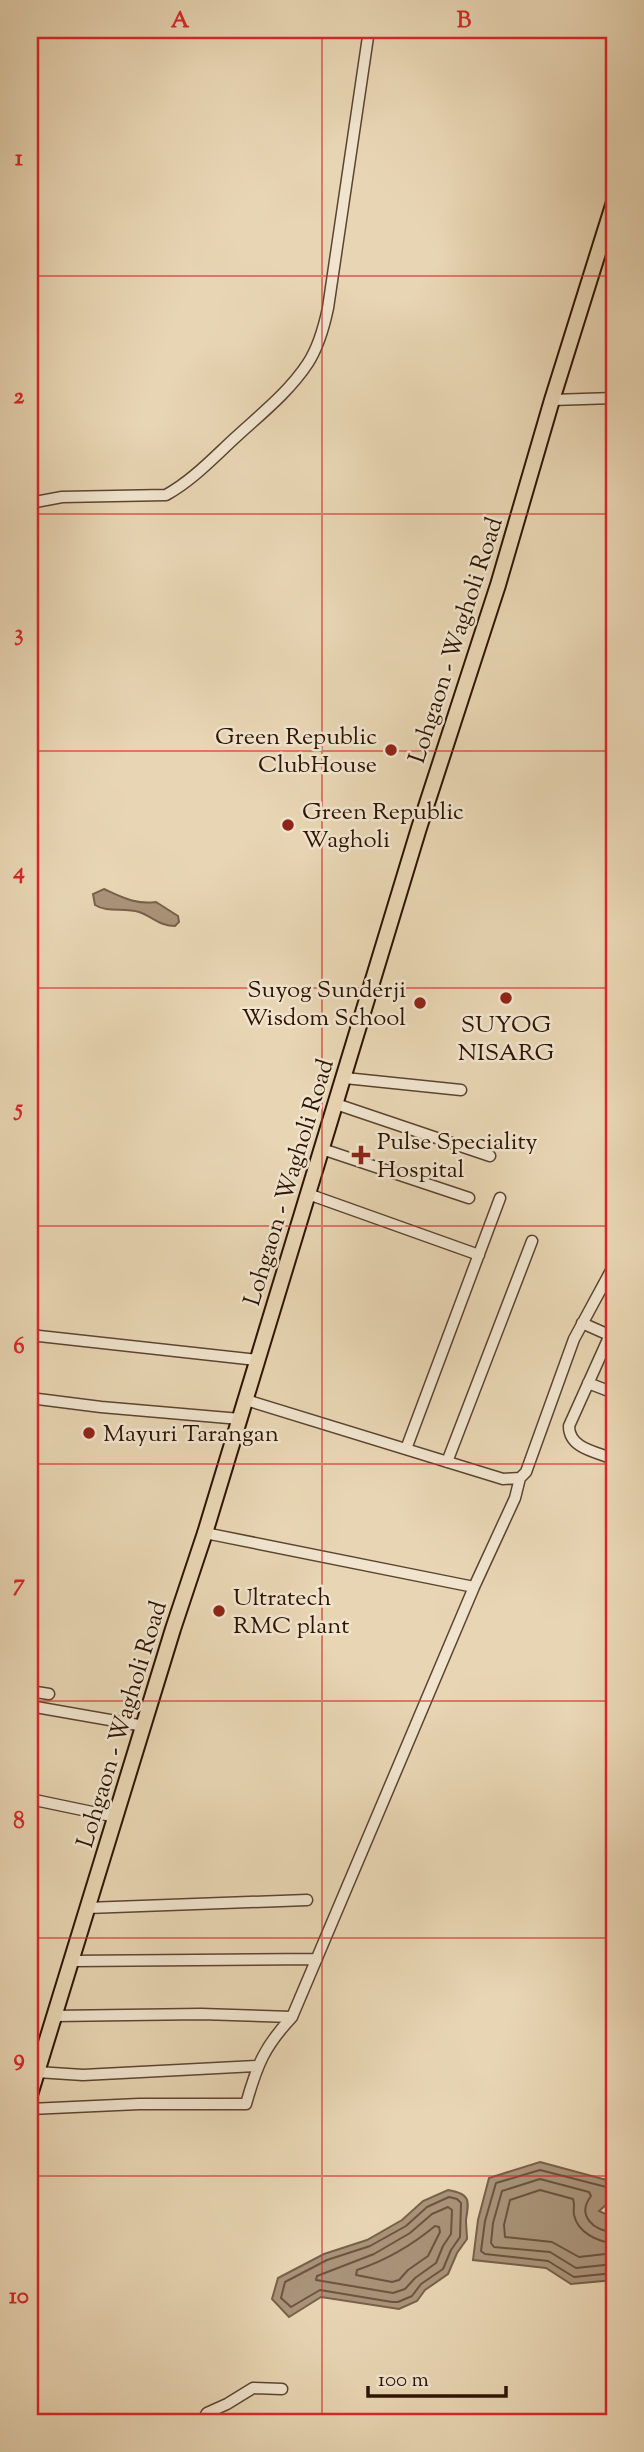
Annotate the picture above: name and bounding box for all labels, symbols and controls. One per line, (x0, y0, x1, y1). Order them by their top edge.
text: A (171, 5, 190, 38)
text: B (457, 5, 472, 38)
text: 1 (15, 143, 23, 176)
text: 2 (14, 381, 25, 414)
street label: Lohgaon - Wagholi Road (401, 513, 513, 768)
text: 3 (14, 618, 24, 651)
place label: Green Republic ClubHouse (215, 721, 377, 783)
marker: Green Republic ClubHouse (383, 742, 399, 758)
place label: Green Republic Wagholi (302, 796, 464, 858)
marker: Green Republic Wagholi (280, 817, 296, 833)
text: 4 (12, 856, 25, 889)
place label: Suyog Sunderji Wisdom School (241, 974, 406, 1036)
marker: SUYOG NISARG (498, 990, 514, 1006)
marker: Suyog Sunderji Wisdom School (412, 995, 428, 1011)
place label: SUYOG NISARG (458, 1009, 554, 1071)
street label: Lohgaon - Wagholi Road (236, 1055, 344, 1310)
text: 5 (13, 1093, 23, 1126)
place label: Pulse Speciality Hospital (377, 1126, 538, 1188)
marker: Pulse Speciality Hospital (351, 1145, 371, 1165)
text: 6 (13, 1331, 25, 1364)
place label: Mayuri Tarangan (103, 1418, 279, 1452)
marker: Mayuri Tarangan (81, 1425, 97, 1441)
text: 7 (13, 1568, 25, 1601)
place label: Ultratech RMC plant (233, 1582, 350, 1644)
street label: Lohgaon - Wagholi Road (69, 1597, 177, 1852)
marker: Ultratech RMC plant (211, 1603, 227, 1619)
text: 8 (13, 1806, 25, 1839)
text: 9 (13, 2043, 25, 2076)
text: 10 (9, 2281, 29, 2314)
scale bar (368, 2354, 506, 2398)
text: 100 m (378, 2366, 429, 2396)

